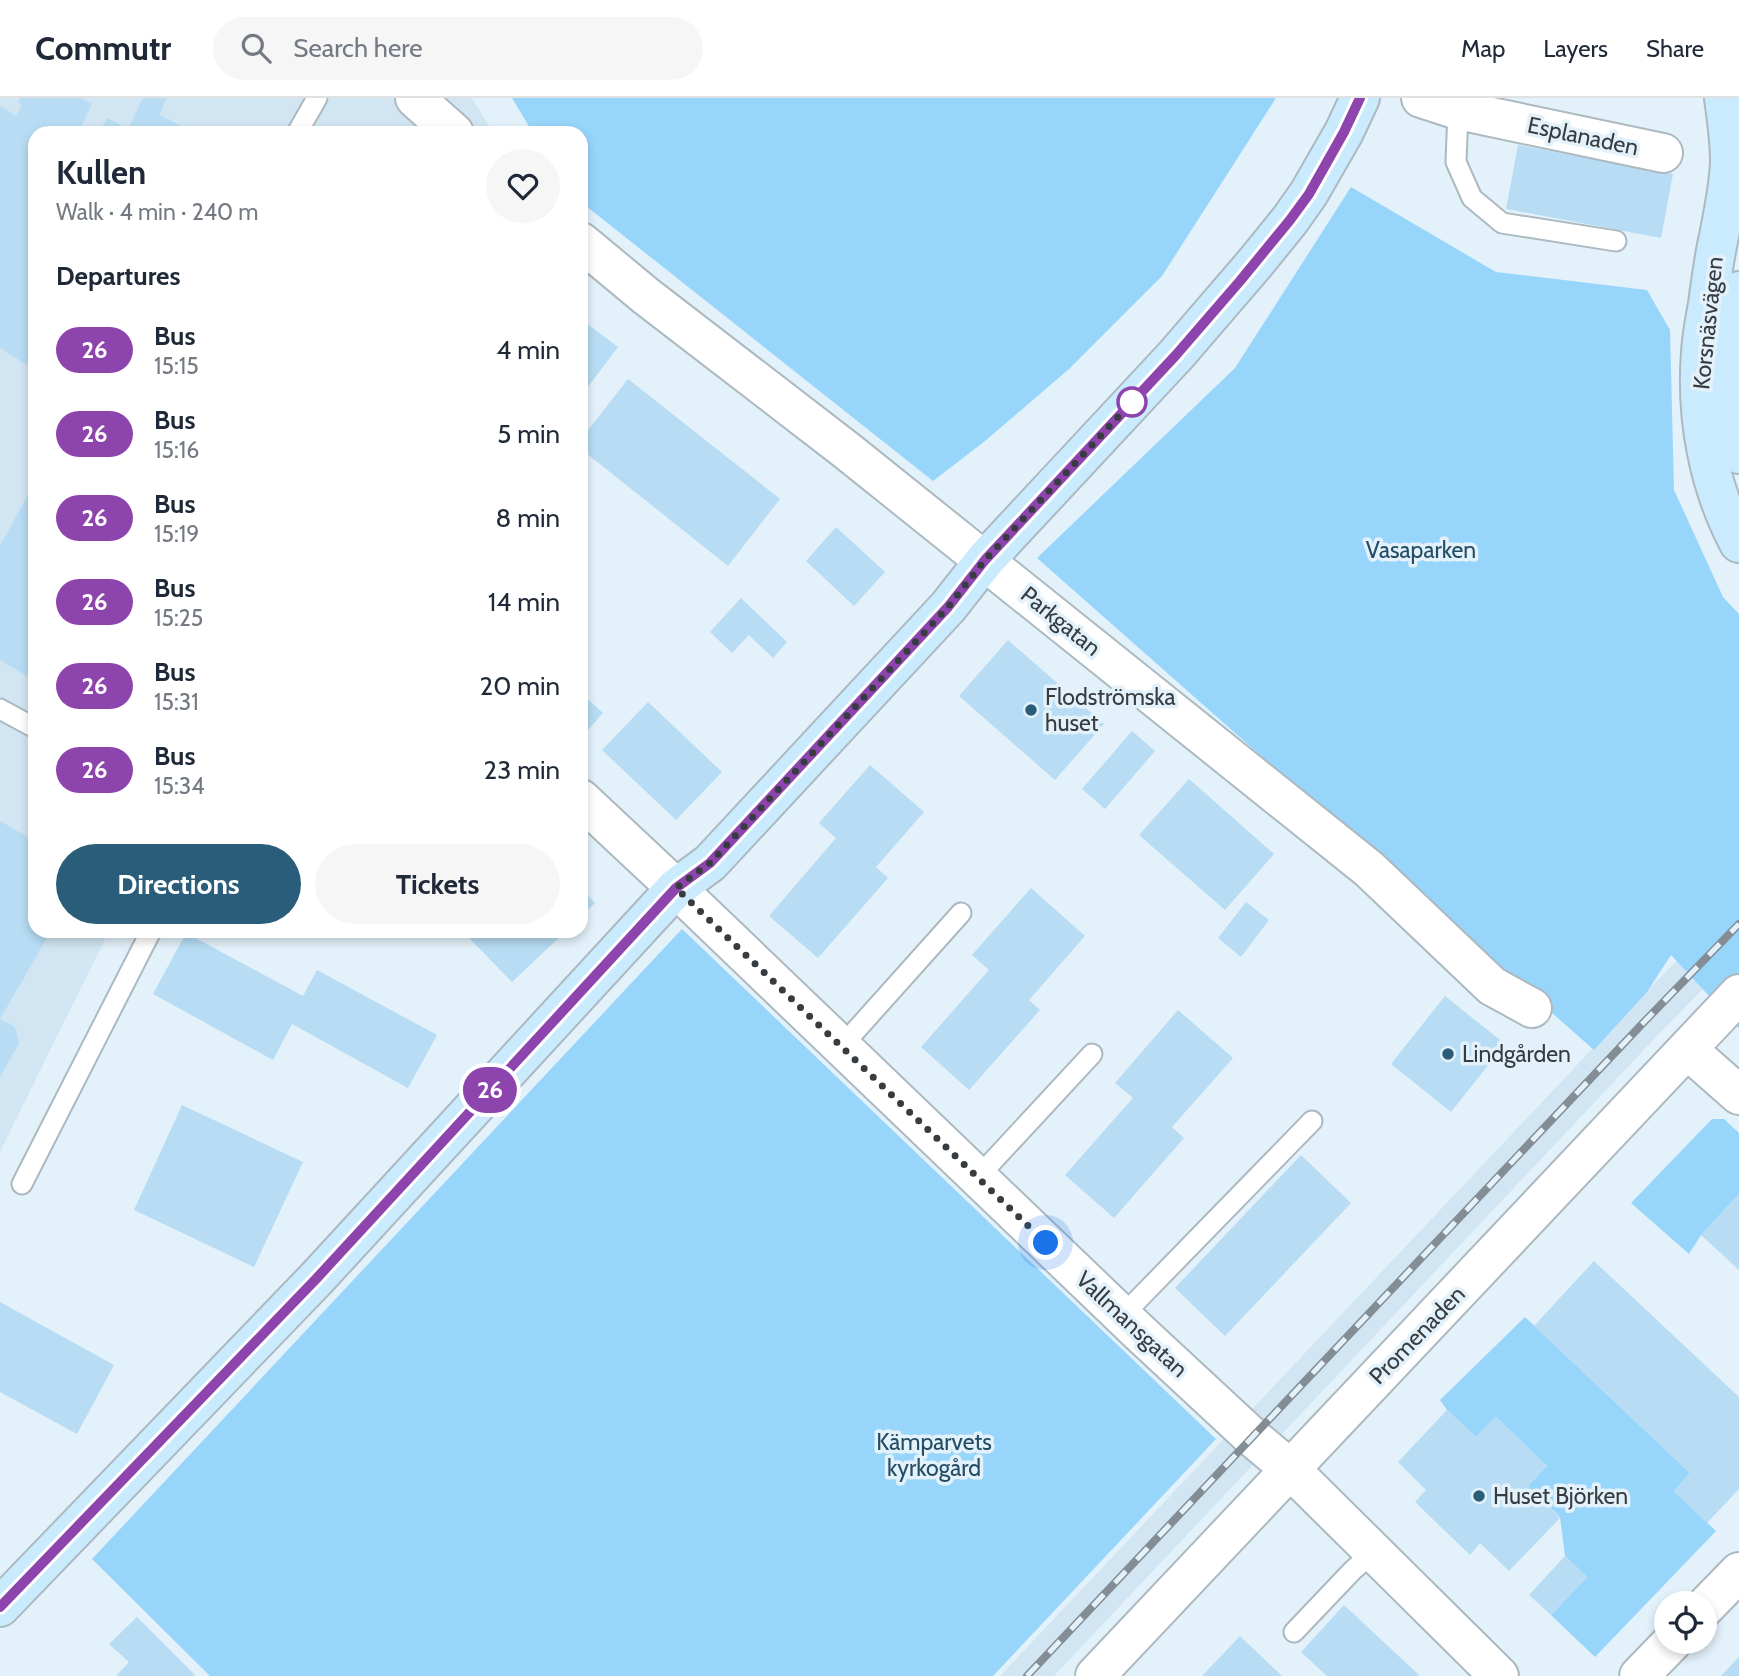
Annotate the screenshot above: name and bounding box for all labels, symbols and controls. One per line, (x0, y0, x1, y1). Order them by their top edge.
search box (213, 17, 703, 80)
text: Commutr (35, 28, 171, 68)
icon: search (237, 29, 275, 67)
text: Search here (293, 32, 422, 64)
text: Map (1461, 34, 1505, 63)
text: Layers (1543, 34, 1608, 63)
text: Share (1646, 34, 1704, 63)
street label: Esplanaden (1525, 111, 1641, 161)
button: heart (486, 149, 560, 223)
text: Kullen (56, 152, 146, 192)
text: Walk · 4 min · 240 m (56, 198, 258, 226)
street label: Korsnäsvägen (1687, 255, 1729, 391)
text: Departures (56, 260, 180, 292)
text: Bus (154, 320, 195, 352)
text: 4 min (496, 334, 560, 366)
text: 26 (81, 335, 108, 364)
text: 15:15 (154, 352, 199, 380)
unlabelled marker (1117, 387, 1147, 417)
text: Bus (154, 404, 195, 436)
text: 5 min (497, 418, 560, 450)
text: 26 (81, 419, 108, 448)
text: 15:16 (154, 436, 199, 464)
text: Bus (154, 488, 195, 520)
text: 8 min (496, 502, 560, 534)
text: 26 (81, 503, 108, 532)
text: 15:19 (154, 520, 199, 548)
park label: Vasaparken (1366, 536, 1476, 564)
text: Bus (154, 572, 195, 604)
street label: Parkgatan (1015, 580, 1107, 662)
text: 14 min (488, 586, 560, 618)
text: 26 (81, 587, 108, 616)
text: 15:25 (154, 604, 203, 632)
text: Bus (154, 656, 195, 688)
text: 20 min (480, 670, 560, 702)
text: 26 (81, 671, 108, 700)
place label: Flodströmska huset (1045, 683, 1176, 737)
text: 15:31 (154, 688, 199, 716)
marker: Flodströmska huset (1023, 702, 1039, 718)
text: Bus (154, 740, 195, 772)
text: 23 min (484, 754, 560, 786)
text: 26 (81, 755, 108, 784)
text: 15:34 (154, 772, 204, 800)
button: Directions (56, 844, 301, 924)
button: Tickets (315, 844, 560, 924)
place label: Lindgården (1462, 1040, 1571, 1068)
marker: Lindgården (1440, 1046, 1456, 1062)
line badge: 26 (458, 1067, 522, 1113)
text: 26 (477, 1075, 503, 1104)
your location (1028, 1225, 1063, 1260)
street label: Vallmansgatan (1070, 1265, 1194, 1383)
street label: Promenaden (1363, 1280, 1471, 1390)
park label: Kämparvets kyrkogård (876, 1428, 992, 1482)
place label: Huset Björken (1493, 1482, 1628, 1510)
marker: Huset Björken (1471, 1488, 1487, 1504)
map controls (1654, 1591, 1717, 1654)
button: locate (1654, 1591, 1717, 1654)

